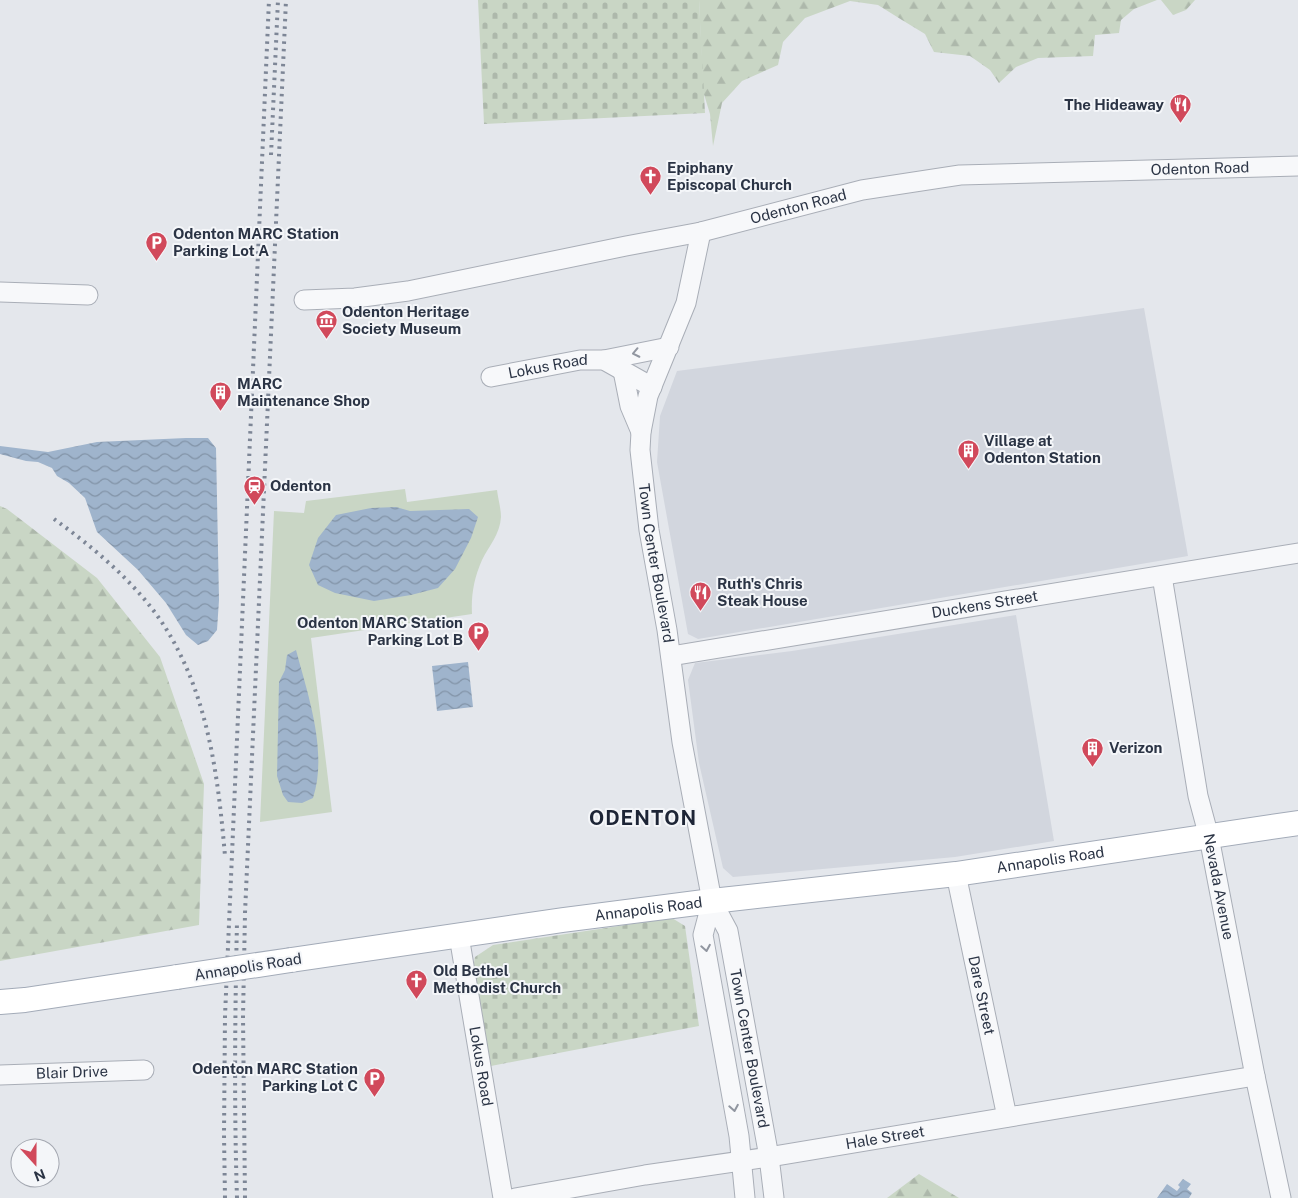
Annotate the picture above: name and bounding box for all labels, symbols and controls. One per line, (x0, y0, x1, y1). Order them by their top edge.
restaurant icon: The Hideaway (1168, 93, 1192, 124)
place label: The Hideaway (1064, 96, 1165, 113)
street label: Odenton Road (1150, 158, 1250, 178)
place label: Epiphany Episcopal Church (667, 159, 792, 193)
church icon: Epiphany Episcopal Church (639, 165, 663, 196)
street label: Odenton Road (748, 185, 848, 227)
place label: Odenton MARC Station Parking Lot A (173, 225, 339, 259)
parking icon: Odenton MARC Station Parking Lot A (145, 231, 169, 262)
place label: Odenton Heritage Society Museum (342, 303, 469, 337)
museum icon: Odenton Heritage Society Museum (314, 309, 338, 340)
one-way arrow (632, 347, 640, 357)
street label: Lokus Road (507, 351, 588, 382)
place label: MARC Maintenance Shop (237, 375, 370, 409)
building icon: MARC Maintenance Shop (209, 381, 233, 412)
place label: Village at Odenton Station (984, 432, 1101, 466)
building icon: Village at Odenton Station (956, 438, 980, 469)
station icon: Odenton (242, 474, 266, 505)
place label: Odenton (270, 477, 331, 494)
street label: Town Center Boulevard (636, 482, 678, 644)
place label: Ruth's Chris Steak House (717, 575, 808, 609)
restaurant icon: Ruth's Chris Steak House (689, 581, 713, 612)
street label: Duckens Street (930, 587, 1039, 621)
place label: Odenton MARC Station Parking Lot B (297, 614, 463, 648)
parking icon: Odenton MARC Station Parking Lot B (467, 620, 491, 651)
building icon: Verizon (1081, 736, 1105, 767)
place label: Verizon (1109, 739, 1163, 756)
district label: ODENTON (589, 806, 697, 830)
street label: Nevada Avenue (1201, 832, 1238, 941)
street label: Annapolis Road (995, 843, 1105, 876)
street label: Annapolis Road (593, 893, 703, 924)
one-way arrow (700, 944, 710, 953)
street label: Annapolis Road (193, 950, 303, 983)
street label: Dare Street (965, 954, 999, 1036)
place label: Old Bethel Methodist Church (433, 962, 561, 996)
street label: Town Center Boulevard (727, 967, 773, 1129)
church icon: Old Bethel Methodist Church (405, 968, 429, 999)
street label: Lokus Road (466, 1025, 496, 1107)
place label: Odenton MARC Station Parking Lot C (192, 1060, 358, 1094)
street label: Blair Drive (36, 1062, 108, 1082)
parking icon: Odenton MARC Station Parking Lot C (362, 1066, 386, 1097)
one-way arrow (728, 1104, 738, 1113)
street label: Hale Street (844, 1122, 926, 1152)
north arrow (10, 1138, 60, 1188)
text: N (32, 1166, 48, 1185)

